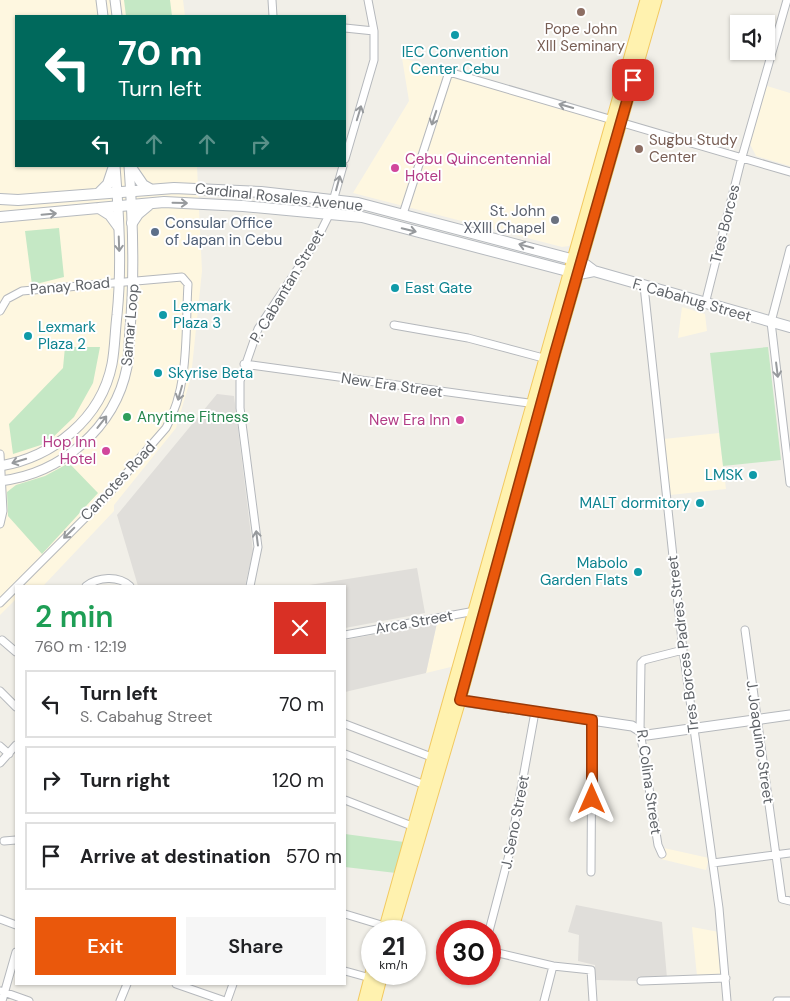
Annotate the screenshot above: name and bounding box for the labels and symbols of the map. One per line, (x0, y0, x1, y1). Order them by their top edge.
marker: Pope John XIII Seminary (575, 6, 587, 18)
place label: Pope John XIII Seminary (537, 19, 626, 56)
marker: IEC Convention Center Cebu (449, 29, 461, 41)
place label: IEC Convention Center Cebu (402, 42, 508, 79)
pin (612, 59, 654, 101)
one-way arrow (558, 101, 574, 111)
one-way arrow (354, 105, 364, 121)
one-way arrow (428, 110, 438, 126)
place label: Sugbu Study Center (649, 130, 738, 167)
marker: Sugbu Study Center (633, 143, 645, 155)
place label: Cebu Quincentennial Hotel (405, 149, 551, 186)
marker: Cebu Quincentennial Hotel (389, 162, 401, 174)
one-way arrow (334, 176, 344, 192)
street label: Cardinal Rosales Avenue (194, 178, 364, 216)
street label: Tres Borces (706, 182, 744, 266)
one-way arrow (172, 198, 188, 208)
place label: St. John XXIII Chapel (464, 201, 545, 238)
one-way arrow (40, 209, 56, 219)
place label: Consular Office of Japan in Cebu (165, 213, 282, 250)
marker: St. John XXIII Chapel (549, 214, 561, 226)
one-way arrow (401, 225, 417, 235)
marker: Consular Office of Japan in Cebu (149, 226, 161, 238)
street label: P. Cabantan Street (245, 226, 329, 346)
one-way arrow (114, 235, 124, 251)
one-way arrow (518, 241, 534, 251)
street label: Panay Road (29, 273, 111, 299)
street label: F. Cabahug Street (630, 273, 754, 327)
place label: East Gate (405, 278, 472, 298)
marker: East Gate (389, 282, 401, 294)
street label: Samar Loop (116, 283, 144, 367)
place label: Lexmark Plaza 3 (173, 296, 231, 333)
marker: Lexmark Plaza 3 (157, 309, 169, 321)
place label: Lexmark Plaza 2 (38, 317, 96, 354)
marker: Lexmark Plaza 2 (22, 330, 34, 342)
one-way arrow (772, 362, 782, 378)
place label: Skyrise Beta (168, 363, 253, 383)
marker: Skyrise Beta (152, 367, 164, 379)
street label: New Era Street (340, 368, 444, 402)
one-way arrow (175, 385, 185, 401)
place label: Anytime Fitness (137, 407, 249, 427)
place label: New Era Inn (369, 410, 450, 430)
marker: Anytime Fitness (121, 411, 133, 423)
marker: New Era Inn (454, 414, 466, 426)
one-way arrow (97, 415, 107, 429)
place label: Hop Inn Hotel (43, 432, 96, 469)
street label: Camotes Road (76, 437, 160, 525)
marker: Hop Inn Hotel (100, 445, 112, 457)
one-way arrow (12, 457, 28, 467)
place label: LMSK (705, 465, 743, 485)
marker: LMSK (747, 469, 759, 481)
place label: MALT dormitory (580, 493, 691, 513)
marker: MALT dormitory (694, 497, 706, 509)
one-way arrow (63, 527, 75, 539)
one-way arrow (252, 531, 262, 547)
place label: Mabolo Garden Flats (540, 553, 628, 590)
street label: Tres Borces Padres Street (662, 554, 704, 734)
marker: Mabolo Garden Flats (632, 566, 644, 578)
street label: Arca Street (374, 605, 454, 639)
street label: J. Joaquino Street (741, 679, 779, 805)
street label: R. Colina Street (632, 728, 666, 836)
position arrow (565, 772, 617, 824)
street label: J. Seno Street (496, 773, 534, 871)
speed limit sign: 30 (436, 920, 501, 985)

